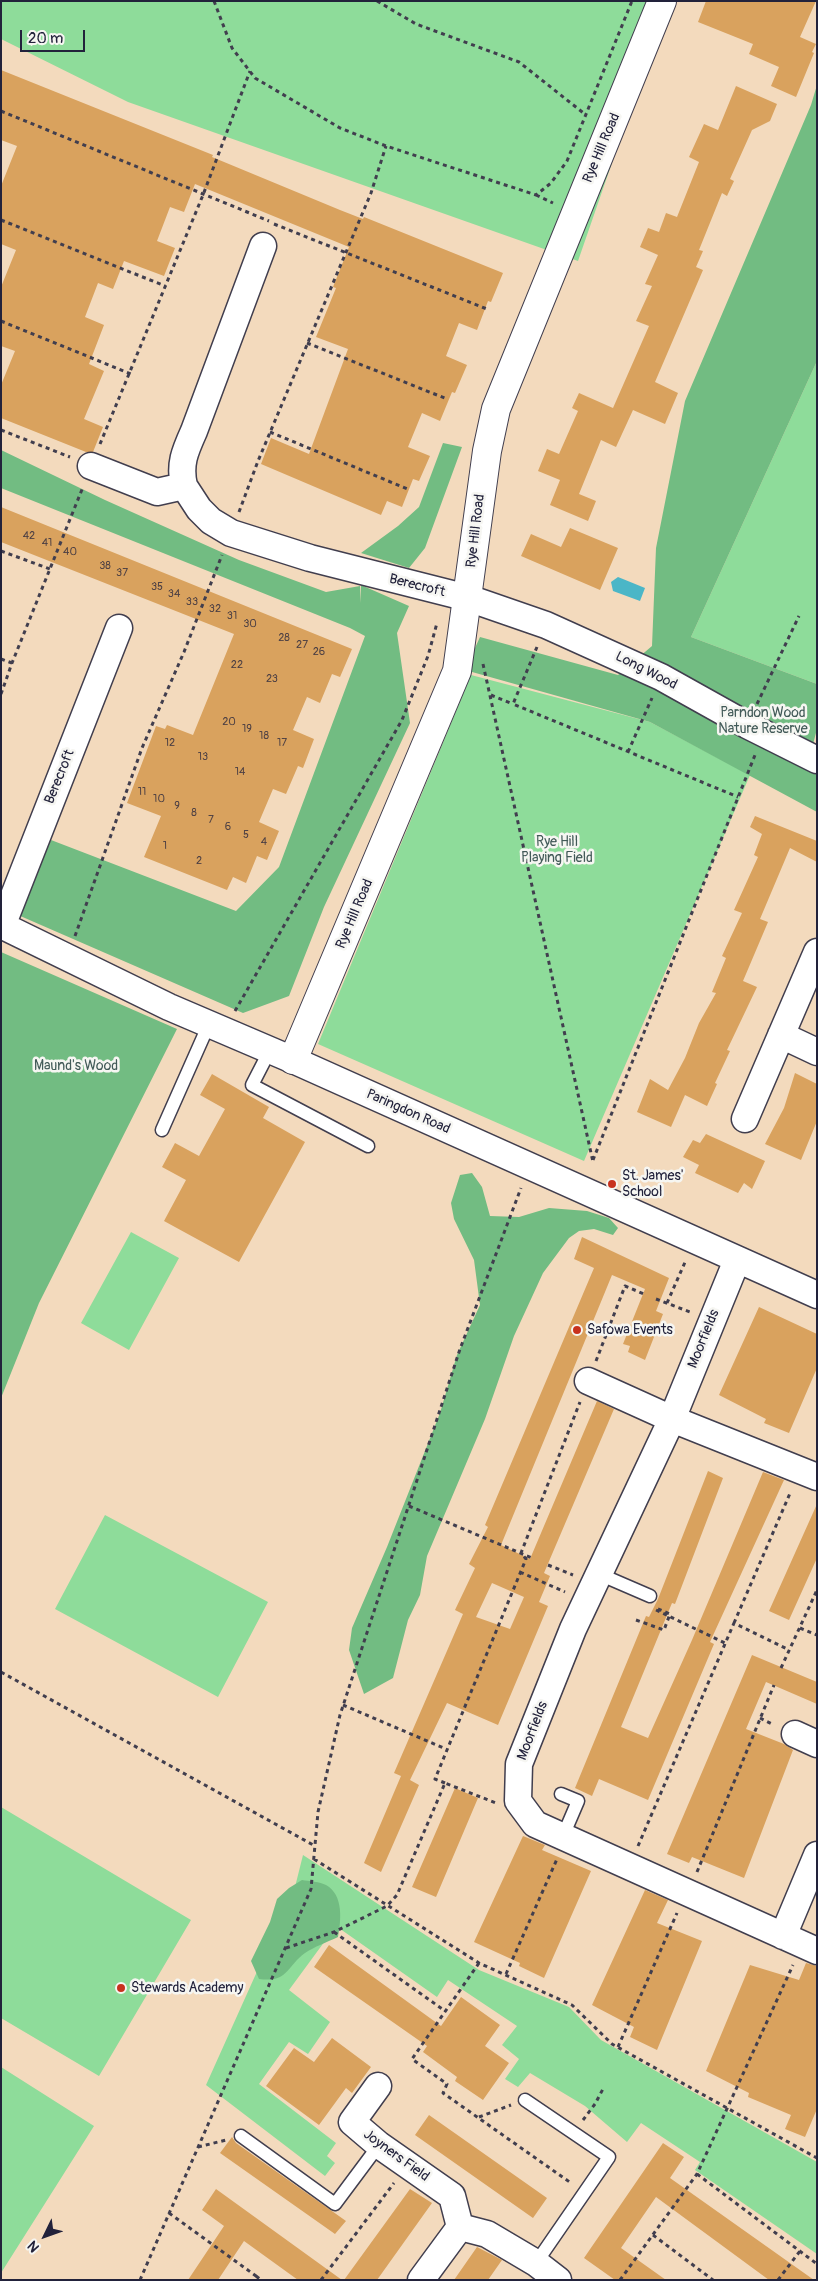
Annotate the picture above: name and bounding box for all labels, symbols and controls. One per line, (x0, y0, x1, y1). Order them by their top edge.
scale bar (22, 20, 88, 52)
text: 20 m (28, 29, 63, 48)
street label: Rye Hill Road (580, 111, 624, 185)
street label: Rye Hill Road (463, 493, 489, 569)
house number: 42 (23, 529, 35, 543)
house number: 41 (42, 536, 52, 550)
house number: 40 (63, 545, 77, 559)
house number: 38 (99, 559, 111, 573)
house number: 37 (116, 566, 128, 580)
street label: Berecroft (387, 571, 447, 601)
house number: 35 (151, 580, 163, 594)
house number: 34 (168, 587, 180, 601)
house number: 33 (186, 595, 198, 609)
house number: 32 (209, 602, 221, 616)
house number: 31 (227, 609, 237, 623)
house number: 30 (243, 617, 257, 631)
house number: 28 (278, 631, 290, 645)
house number: 27 (296, 638, 308, 652)
house number: 26 (313, 645, 325, 659)
street label: Long Wood (612, 648, 680, 694)
house number: 22 (231, 658, 243, 672)
house number: 23 (266, 672, 278, 686)
park label: Parndon Wood Nature Reserve (718, 705, 808, 738)
house number: 20 (222, 715, 236, 729)
house number: 19 (242, 722, 252, 736)
house number: 18 (259, 729, 269, 743)
house number: 12 (165, 736, 175, 750)
house number: 17 (277, 736, 287, 750)
street label: Berecroft (42, 747, 78, 807)
house number: 13 (198, 750, 208, 764)
house number: 14 (235, 765, 245, 779)
house number: 11 (138, 785, 146, 799)
house number: 10 (153, 792, 165, 806)
house number: 9 (174, 799, 180, 813)
house number: 8 (191, 806, 197, 820)
house number: 7 (208, 813, 214, 827)
house number: 6 (225, 820, 231, 834)
house number: 5 (243, 828, 249, 842)
park label: Rye Hill Playing Field (521, 834, 593, 866)
house number: 4 (261, 835, 267, 849)
house number: 1 (163, 839, 167, 853)
house number: 2 (196, 854, 202, 868)
street label: Rye Hill Road (333, 877, 377, 951)
park label: Maund's Wood (34, 1058, 118, 1074)
street label: Paringdon Road (364, 1086, 452, 1138)
place label: St. James' School (622, 1168, 683, 1200)
marker: St. James' School (606, 1178, 618, 1190)
street label: Moorfields (685, 1307, 723, 1371)
place label: Safowa Events (587, 1322, 673, 1338)
marker: Safowa Events (571, 1324, 583, 1336)
street label: Moorfields (514, 1699, 552, 1763)
place label: Stewards Academy (131, 1980, 243, 1996)
marker: Stewards Academy (115, 1982, 127, 1994)
street label: Joyners Field (360, 2126, 432, 2186)
north arrow (20, 2211, 70, 2261)
text: N (24, 2237, 43, 2256)

